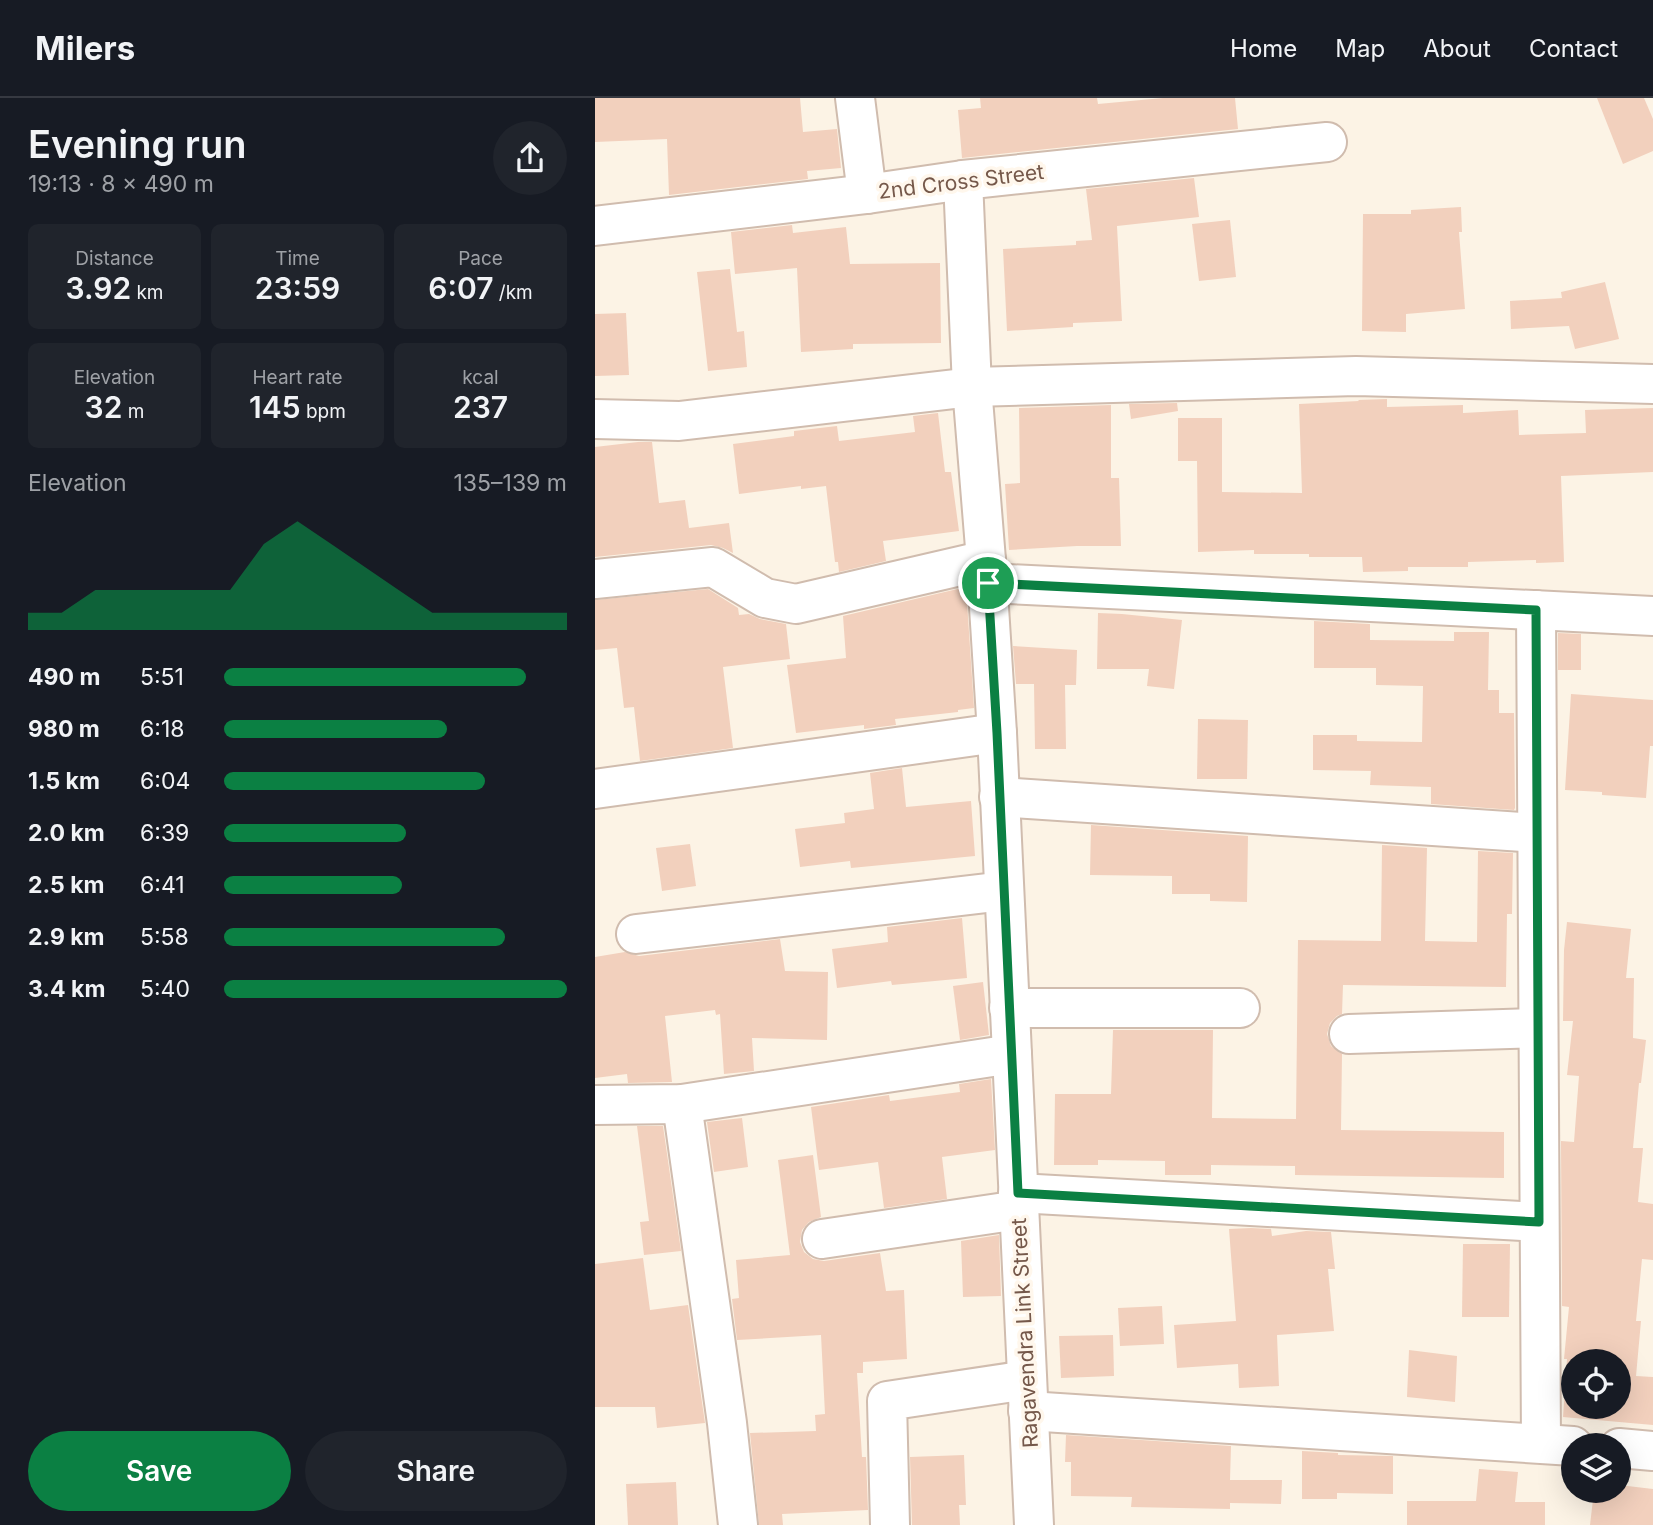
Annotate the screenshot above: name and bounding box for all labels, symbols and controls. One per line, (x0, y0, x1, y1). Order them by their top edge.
text: Milers (35, 28, 135, 68)
text: Home (1230, 34, 1297, 63)
text: Map (1335, 34, 1385, 63)
text: About (1423, 34, 1491, 63)
text: Contact (1529, 34, 1618, 63)
text: Evening run (28, 121, 246, 167)
button: share (493, 121, 567, 195)
street label: 2nd Cross Street (877, 159, 1045, 204)
text: 19:13 · 8 × 490 m (28, 170, 214, 198)
text: Distance (75, 247, 154, 270)
text: Time (275, 247, 320, 270)
text: Pace (458, 247, 503, 270)
text: 3.92 (66, 270, 131, 306)
text: 23:59 (255, 270, 340, 306)
text: 6:07 (428, 270, 493, 306)
text: km (131, 281, 164, 304)
text: /km (493, 281, 533, 304)
text: Elevation (74, 366, 155, 389)
text: Heart rate (253, 366, 343, 389)
text: kcal (462, 366, 499, 389)
text: 32 (85, 389, 122, 425)
text: 145 (249, 389, 301, 425)
text: 237 (453, 389, 508, 425)
text: m (122, 400, 144, 423)
text: bpm (301, 400, 346, 423)
text: Elevation (28, 469, 127, 497)
text: 135–139 m (454, 469, 567, 497)
pin (958, 553, 1018, 613)
icon: arrive (969, 564, 1007, 602)
text: 490 m (28, 663, 100, 691)
text: 5:51 (140, 663, 184, 691)
text: 980 m (28, 715, 100, 743)
text: 6:18 (140, 715, 184, 743)
text: 1.5 km (28, 767, 100, 795)
text: 6:04 (140, 767, 190, 795)
text: 2.0 km (28, 819, 105, 847)
text: 6:39 (140, 819, 189, 847)
text: 2.5 km (28, 871, 105, 899)
text: 6:41 (140, 871, 185, 899)
text: 2.9 km (28, 923, 105, 951)
text: 5:58 (140, 923, 189, 951)
text: 3.4 km (28, 975, 105, 1003)
text: 5:40 (140, 975, 190, 1003)
street label: Ragavendra Link Street (1006, 1217, 1043, 1449)
map controls (1561, 1349, 1631, 1503)
button: locate (1561, 1349, 1631, 1419)
button: Save (28, 1431, 291, 1511)
button: Share (305, 1431, 567, 1511)
button: layers (1561, 1433, 1631, 1503)

